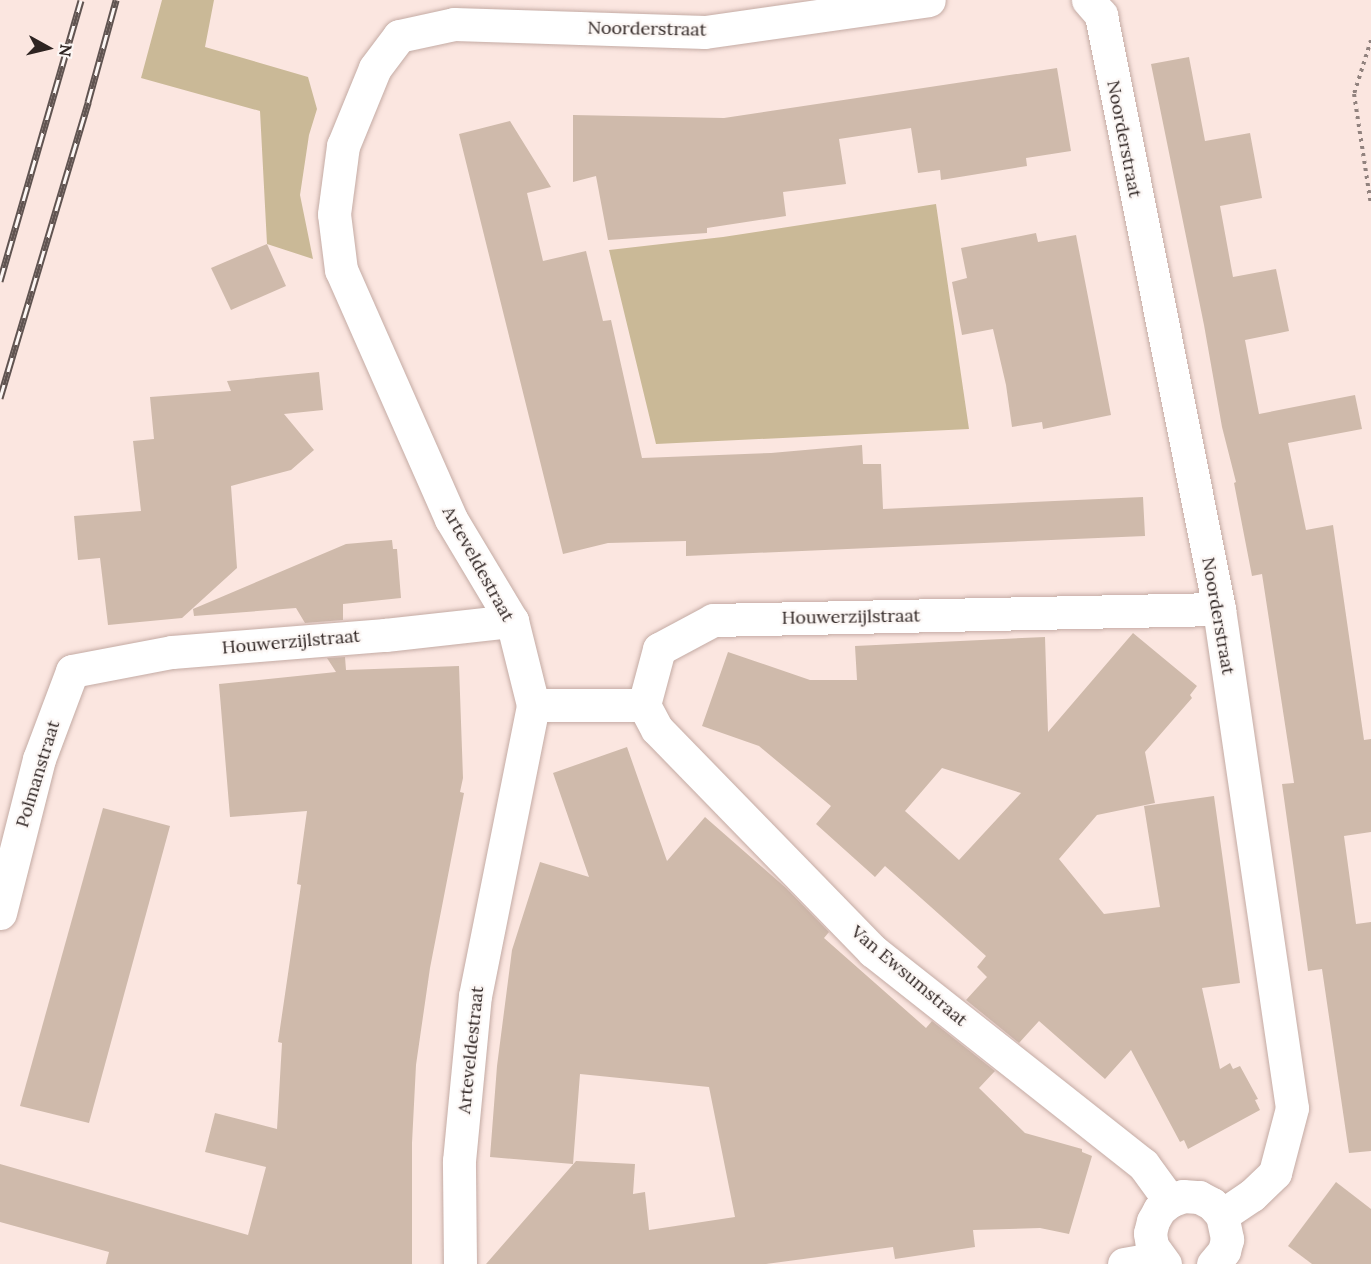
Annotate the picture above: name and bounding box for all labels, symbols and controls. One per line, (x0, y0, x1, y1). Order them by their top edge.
street label: Noorderstraat (587, 17, 707, 41)
north arrow (18, 18, 78, 78)
text: N (55, 43, 77, 58)
street label: Noorderstraat (1102, 79, 1146, 199)
street label: Arteveldestraat (437, 503, 519, 625)
street label: Noorderstraat (1197, 556, 1239, 676)
street label: Houwerzijlstraat (781, 605, 921, 629)
street label: Houwerzijlstraat (221, 625, 361, 659)
street label: Polmanstraat (11, 718, 65, 830)
street label: Van Ewsumstraat (846, 921, 972, 1031)
street label: Arteveldestraat (454, 985, 488, 1115)

